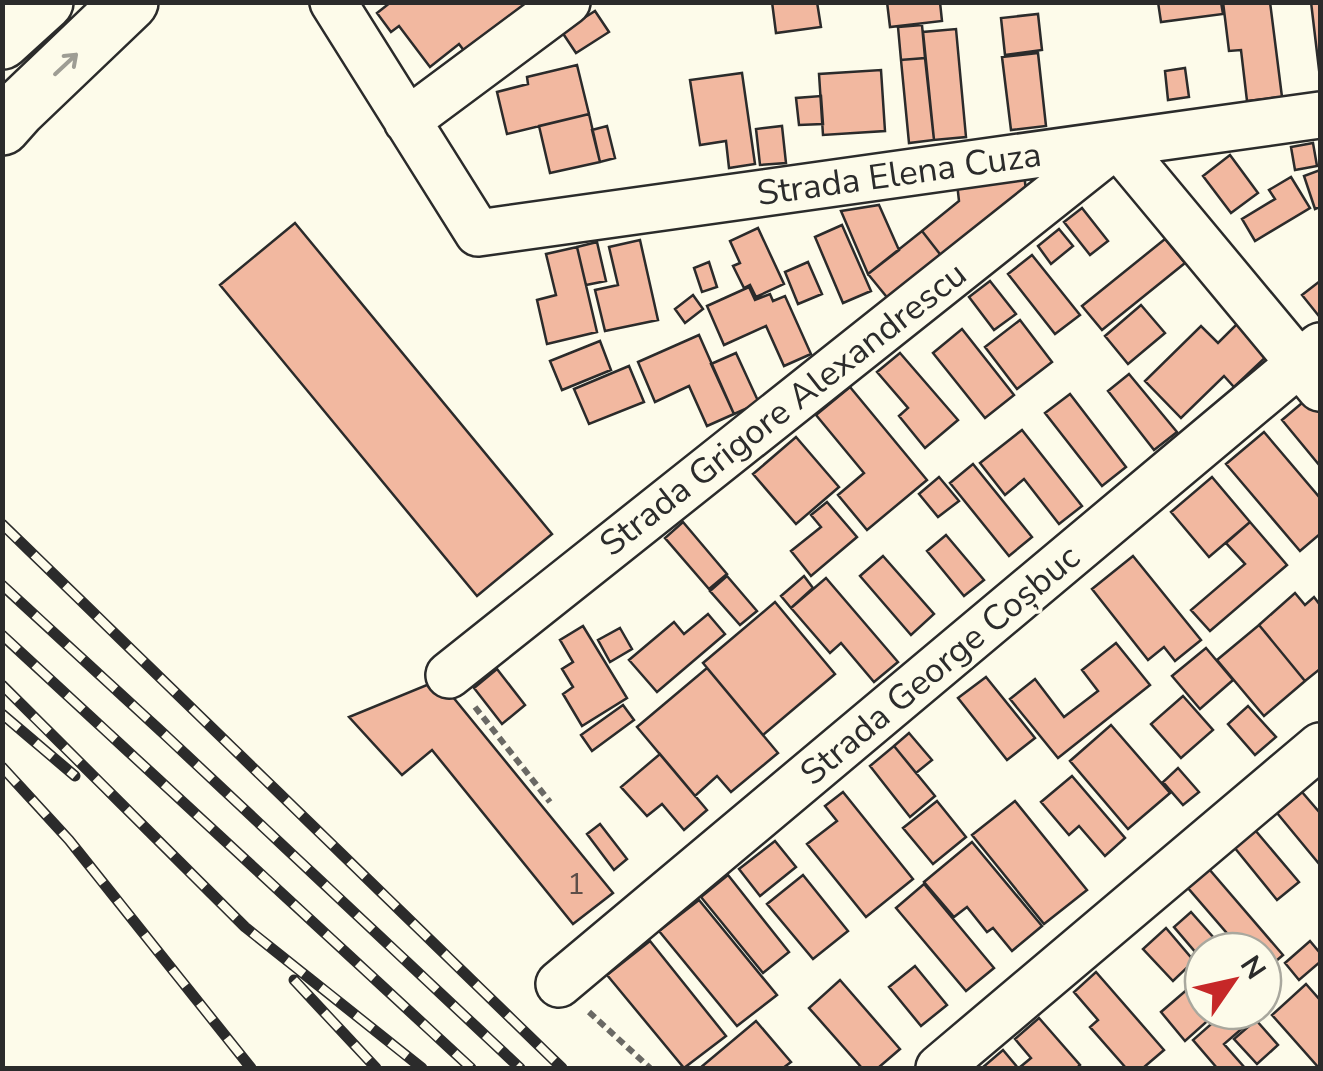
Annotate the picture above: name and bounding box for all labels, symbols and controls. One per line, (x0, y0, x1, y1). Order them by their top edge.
one-way arrow (53, 52, 77, 76)
street label: Strada Elena Cuza (754, 131, 1044, 217)
street label: Strada Grigore Alexandrescu (590, 251, 976, 567)
street label: Strada George Coșbuc (790, 534, 1090, 796)
house number: 1 (567, 864, 585, 905)
north arrow (1183, 931, 1283, 1031)
text: N (1231, 948, 1275, 987)

